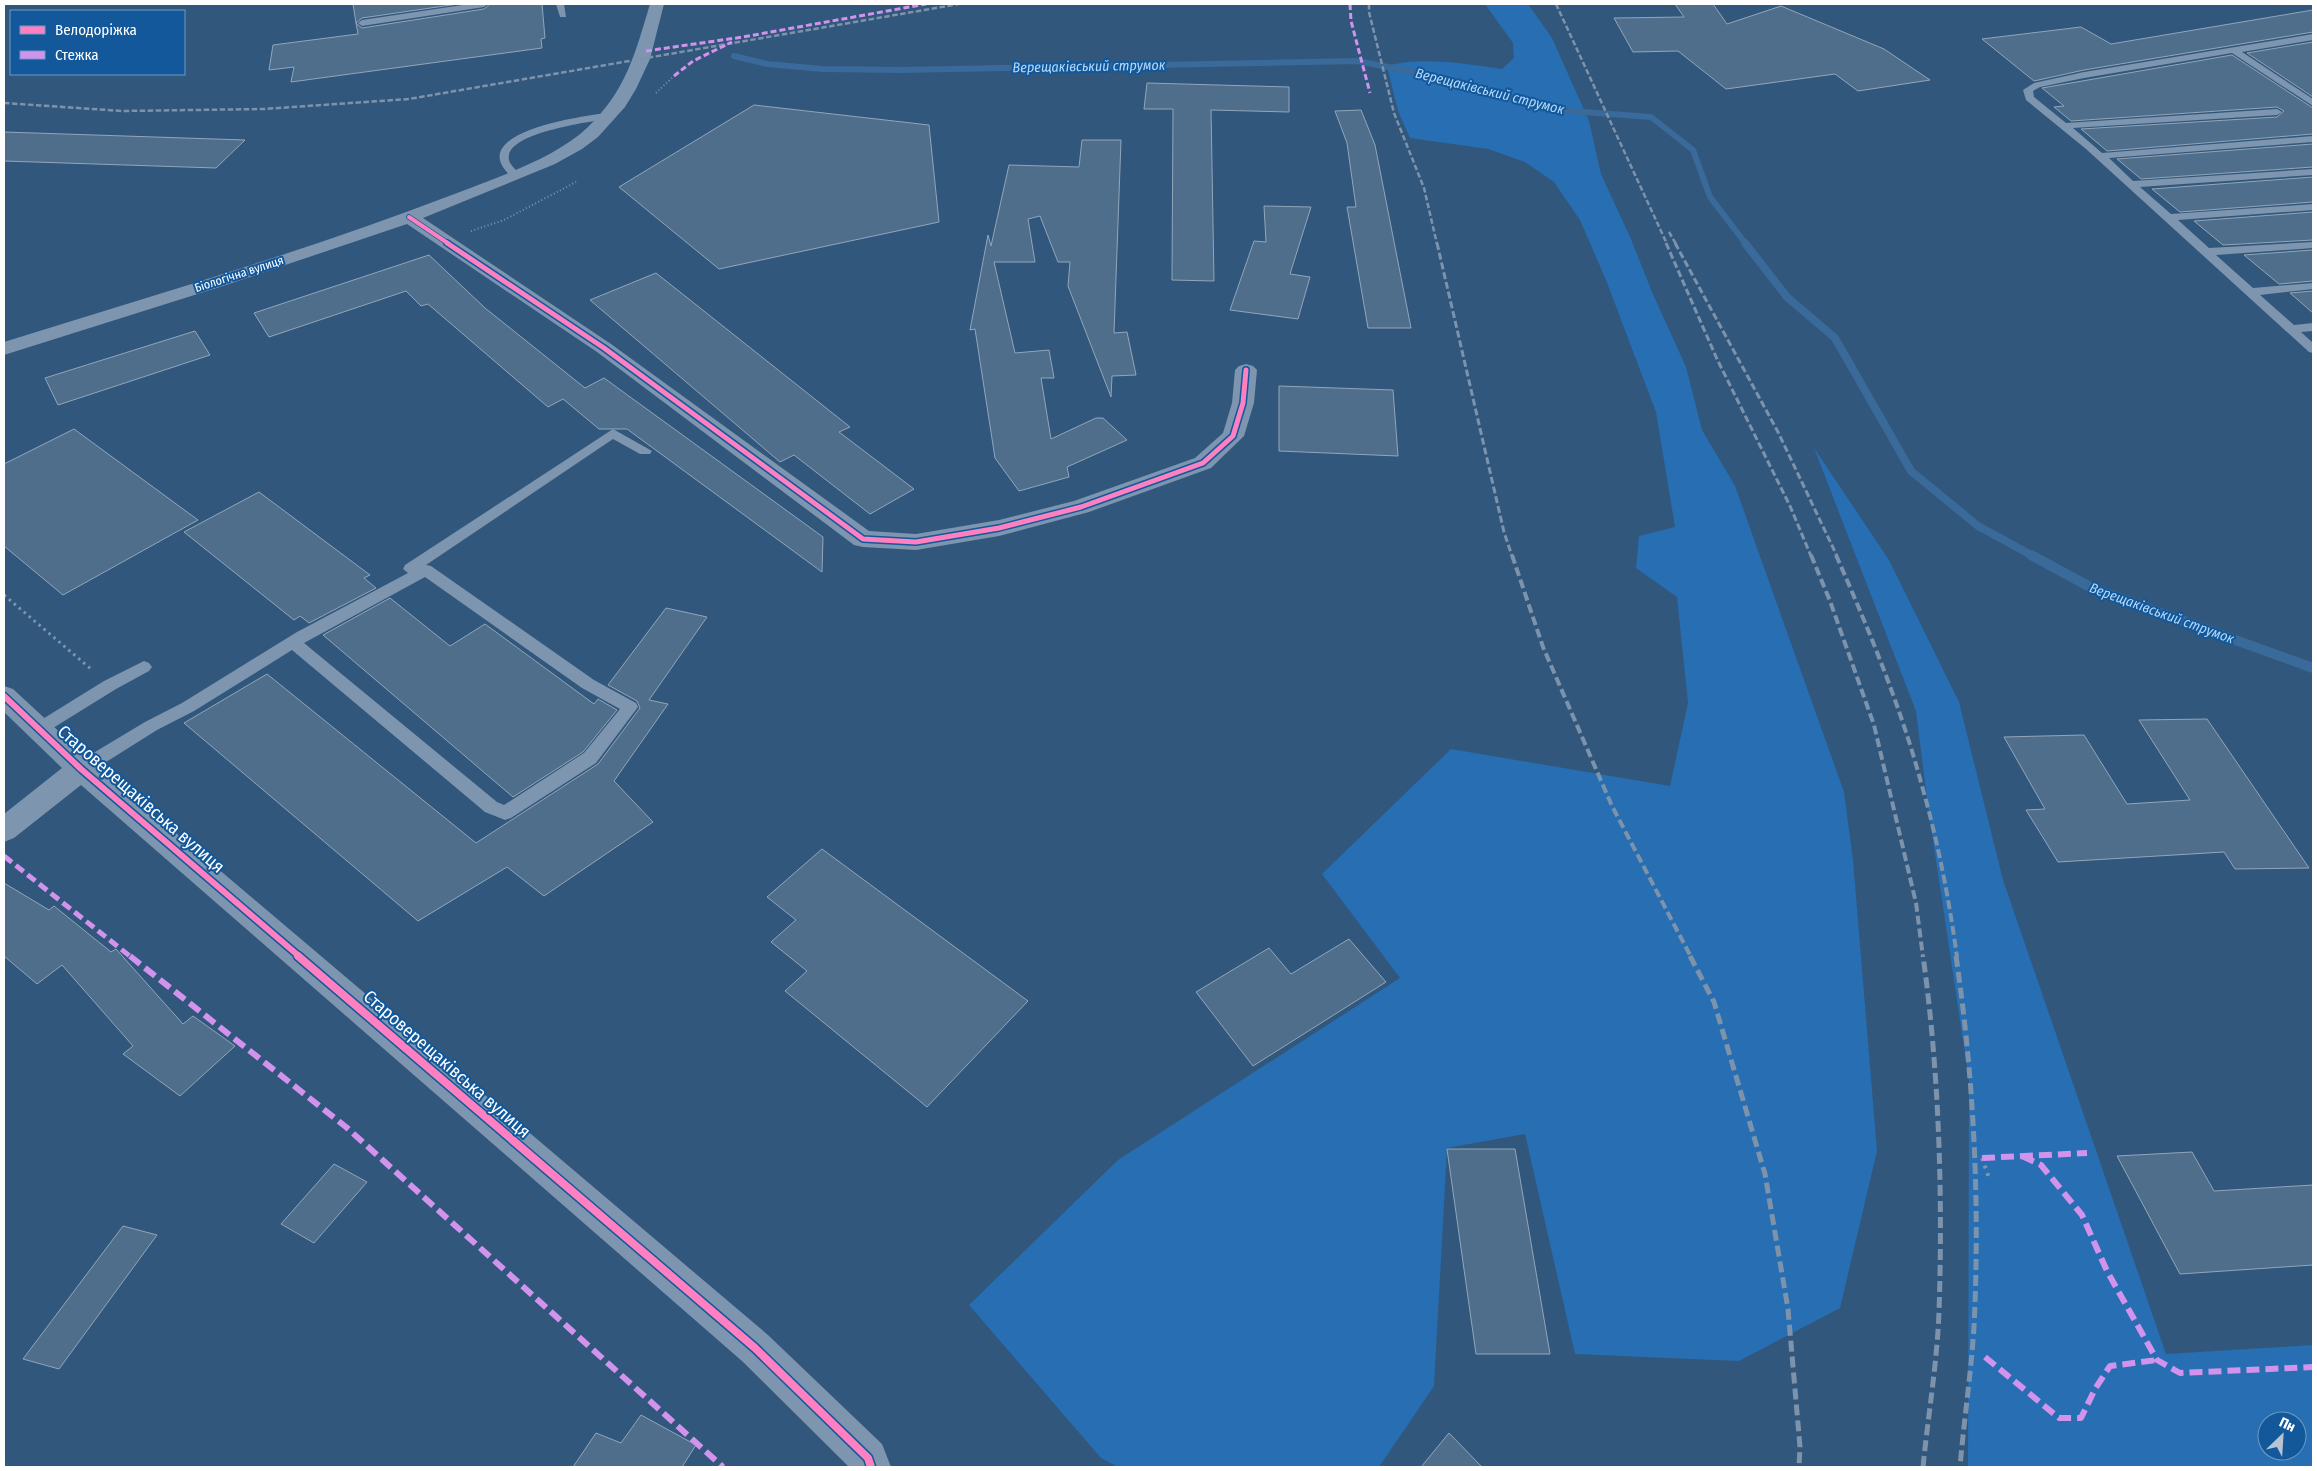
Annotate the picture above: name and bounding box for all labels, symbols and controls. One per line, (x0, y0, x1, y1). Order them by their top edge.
legend (10, 10, 185, 75)
text: Велодоріжка (55, 21, 137, 39)
text: Стежка (55, 46, 99, 64)
water label: Верещаківський струмок (1012, 57, 1166, 76)
water label: Верещаківський струмок (1414, 65, 1566, 118)
street label: Біологічна вулиця (193, 253, 285, 295)
water label: Верещаківський струмок (2087, 579, 2237, 648)
street label: Староверещаківська вулиця (53, 720, 229, 878)
street label: Староверещаківська вулиця (359, 985, 535, 1143)
north arrow (2257, 1411, 2307, 1461)
text: Пн (2277, 1414, 2298, 1436)

